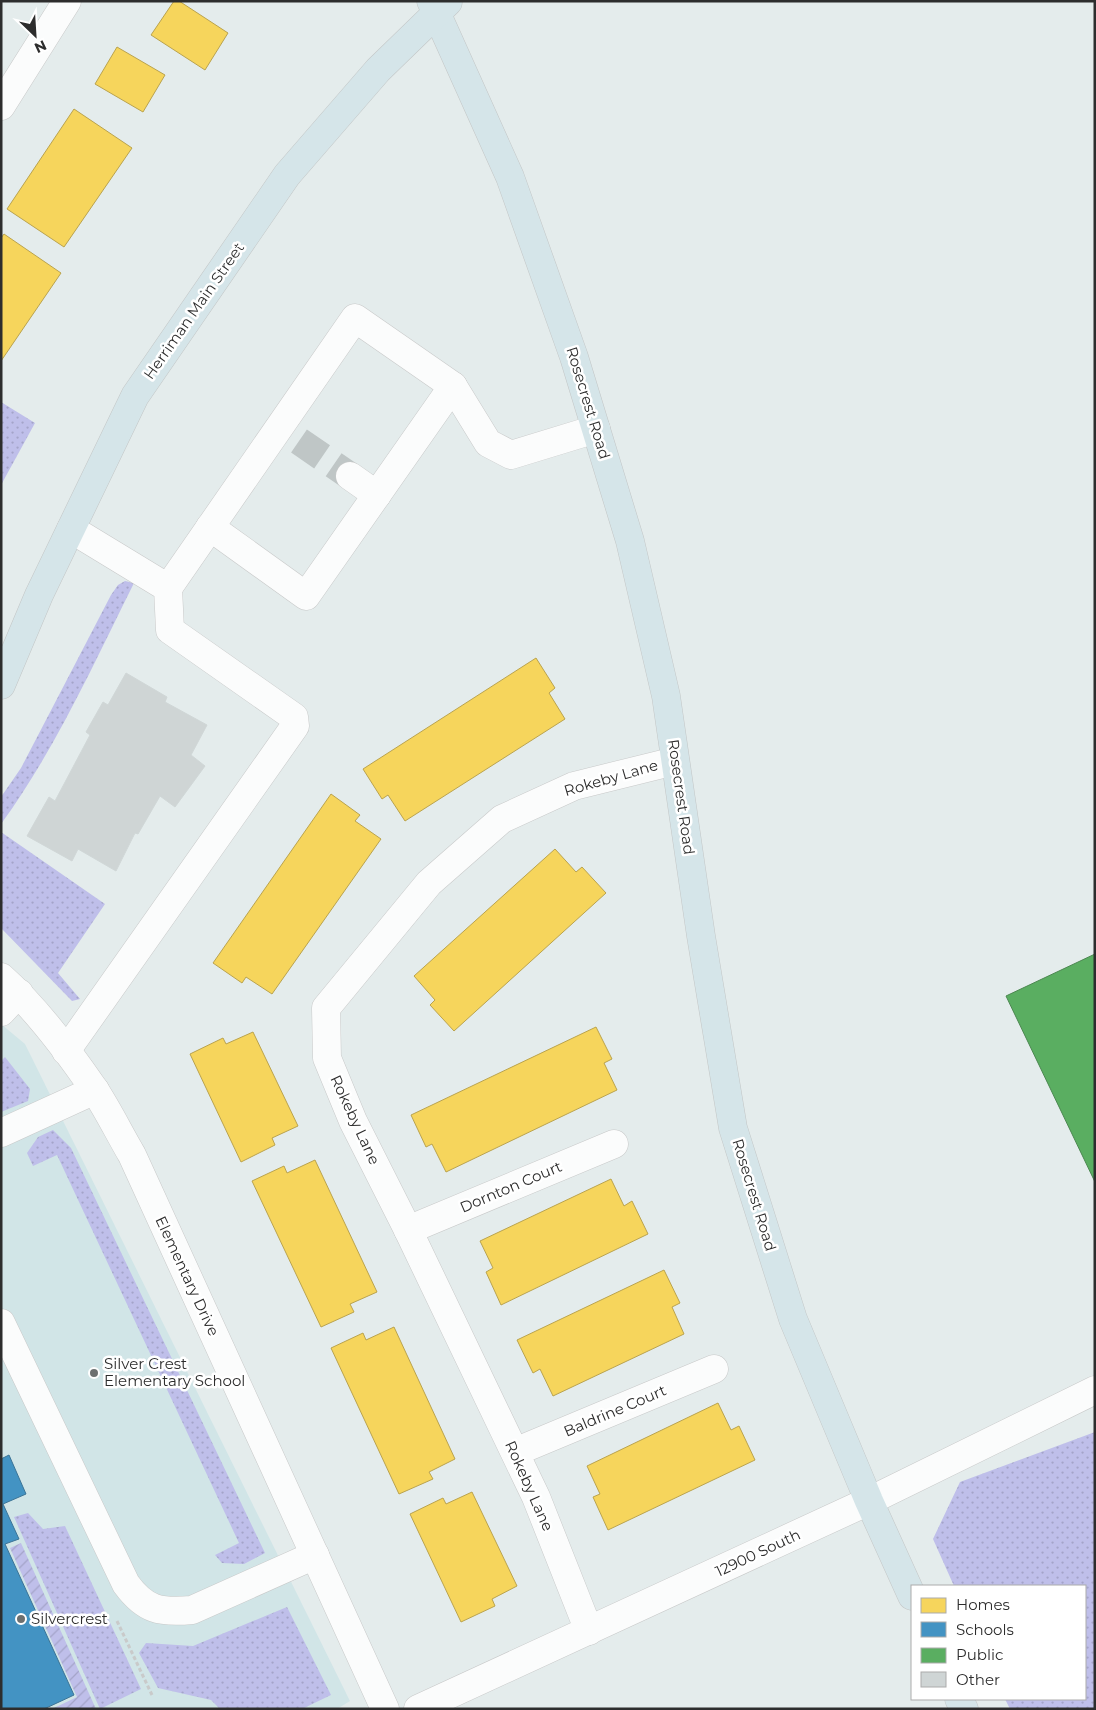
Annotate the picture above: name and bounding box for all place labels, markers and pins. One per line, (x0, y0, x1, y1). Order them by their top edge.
place label: Silver Crest Elementary School (104, 1354, 245, 1390)
marker: Silver Crest Elementary School (88, 1367, 100, 1379)
place label: Silvercrest (31, 1609, 108, 1628)
marker: Silvercrest (15, 1613, 27, 1625)

